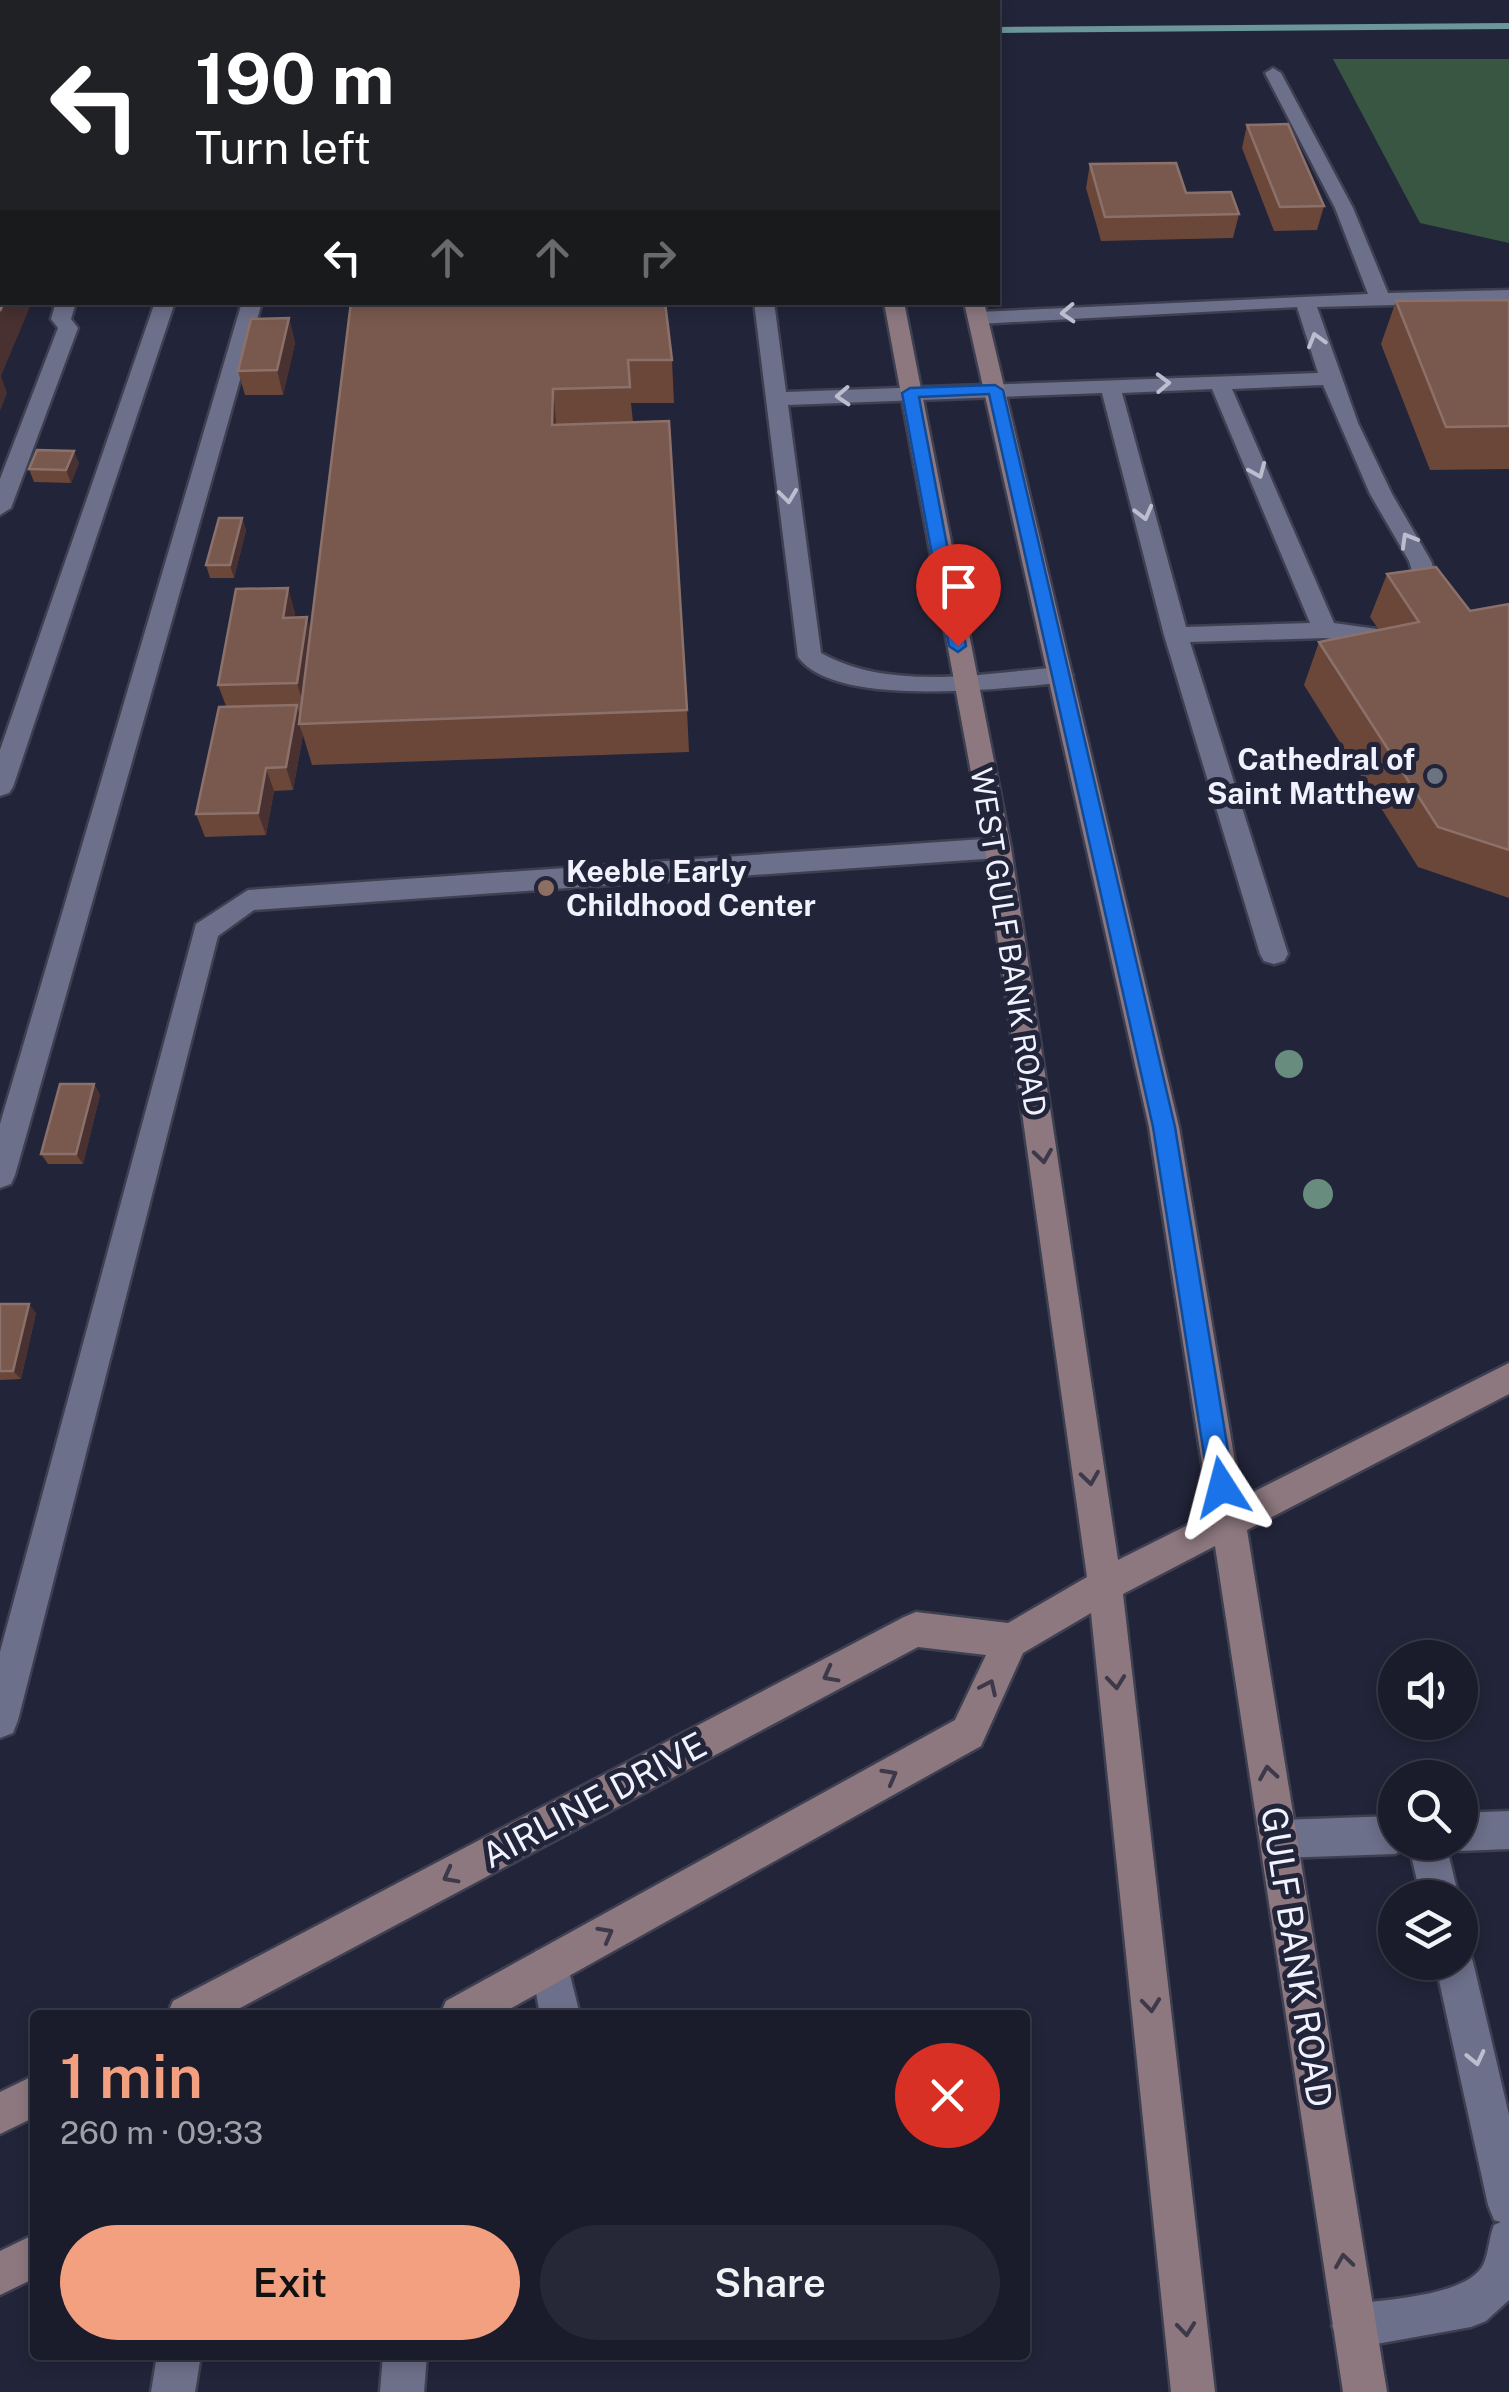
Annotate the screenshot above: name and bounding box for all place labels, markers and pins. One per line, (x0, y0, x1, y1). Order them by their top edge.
pin (916, 544, 1001, 647)
place label: Cathedral of Saint Matthew (1207, 741, 1415, 811)
marker: Cathedral of Saint Matthew (1424, 765, 1446, 787)
place label: Keeble Early Childhood Center (566, 853, 816, 923)
marker: Keeble Early Childhood Center (535, 877, 557, 899)

